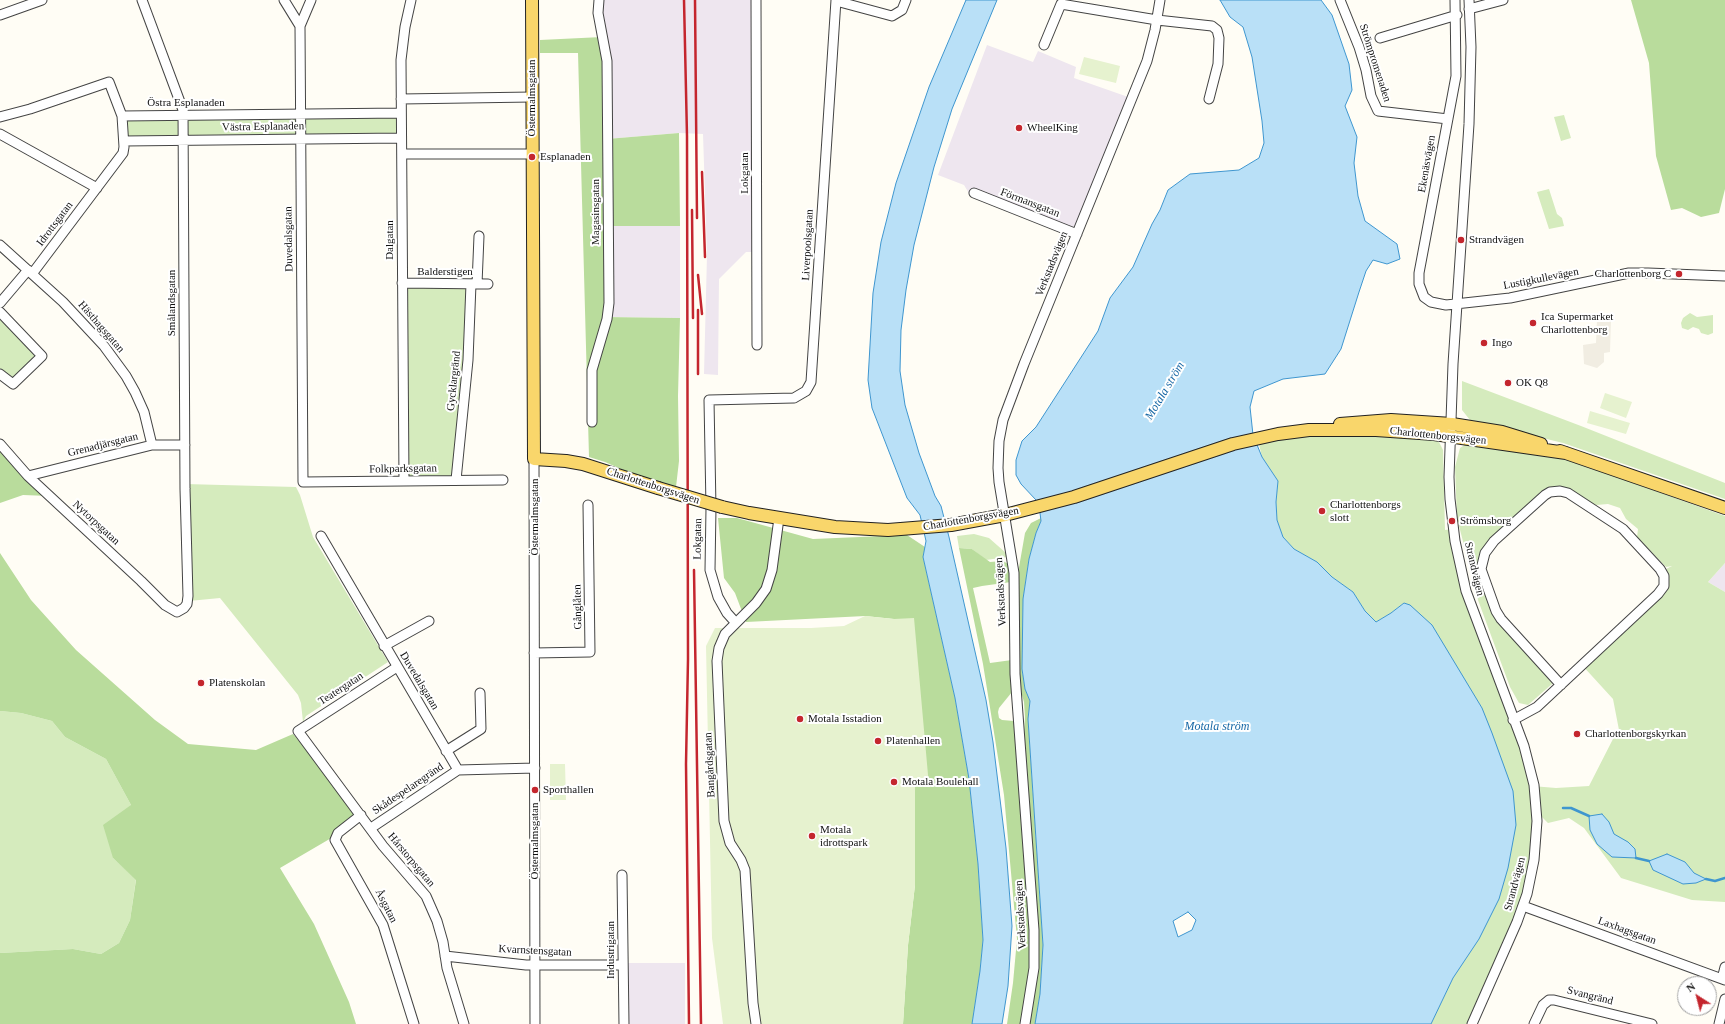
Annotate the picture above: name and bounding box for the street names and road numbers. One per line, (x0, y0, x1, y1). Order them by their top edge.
street label: Strömpromenaden (1356, 22, 1394, 104)
street label: Östermalmsgatan (525, 60, 539, 136)
street label: Östra Esplanaden (147, 96, 225, 110)
street label: Västra Esplanaden (222, 120, 304, 134)
street label: Ekenäsvägen (1415, 134, 1439, 194)
street label: Lokgatan (738, 152, 752, 194)
street label: Magasinsgatan (589, 179, 603, 245)
street label: Förmansgatan (999, 186, 1061, 220)
street label: Idrottsgatan (34, 199, 76, 249)
street label: Duvedalsgatan (282, 206, 296, 272)
street label: Liverpoolsgatan (800, 209, 816, 281)
street label: Dalgatan (383, 220, 397, 260)
street label: Verkstadsvägen (1033, 230, 1071, 298)
street label: Balderstigen (417, 265, 473, 279)
street label: Lustigkullevägen (1502, 265, 1580, 293)
street label: Smålandsgatan (165, 270, 179, 336)
street label: Hästhagsgatan (75, 298, 127, 356)
street label: Gycklargränd (444, 350, 464, 412)
street label: Charlottenborgsvägen (1389, 424, 1487, 448)
street label: Grenadjärsgatan (66, 430, 140, 460)
street label: Folkparksgatan (369, 462, 437, 476)
street label: Charlottenborgsvägen (605, 465, 701, 507)
street label: Östermalmsgatan (528, 479, 542, 555)
street label: Nytorpsgatan (70, 498, 122, 548)
street label: Charlottenborgsvägen (922, 504, 1020, 534)
street label: Lokgatan (691, 518, 705, 560)
street label: Strandvägen (1461, 541, 1487, 597)
street label: Verkstadsvägen (993, 557, 1009, 627)
street label: Gånglåten (571, 584, 585, 630)
street label: Duvedalsgatan (397, 650, 441, 712)
street label: Teatergatan (316, 670, 366, 708)
street label: Bangårdsgatan (702, 732, 718, 798)
street label: Skådespelaregränd (370, 760, 446, 818)
street label: Östermalmsgatan (528, 803, 542, 879)
street label: Hårstorpsgatan (385, 830, 437, 890)
street label: Strandvägen (1502, 856, 1528, 912)
street label: Verkstadsvägen (1013, 880, 1029, 950)
street label: Åsgatan (372, 887, 400, 925)
street label: Laxhagsgatan (1596, 914, 1658, 948)
street label: Industrigatan (604, 921, 618, 979)
street label: Kvarnstensgatan (498, 942, 572, 960)
street label: Svangränd (1566, 984, 1614, 1008)

